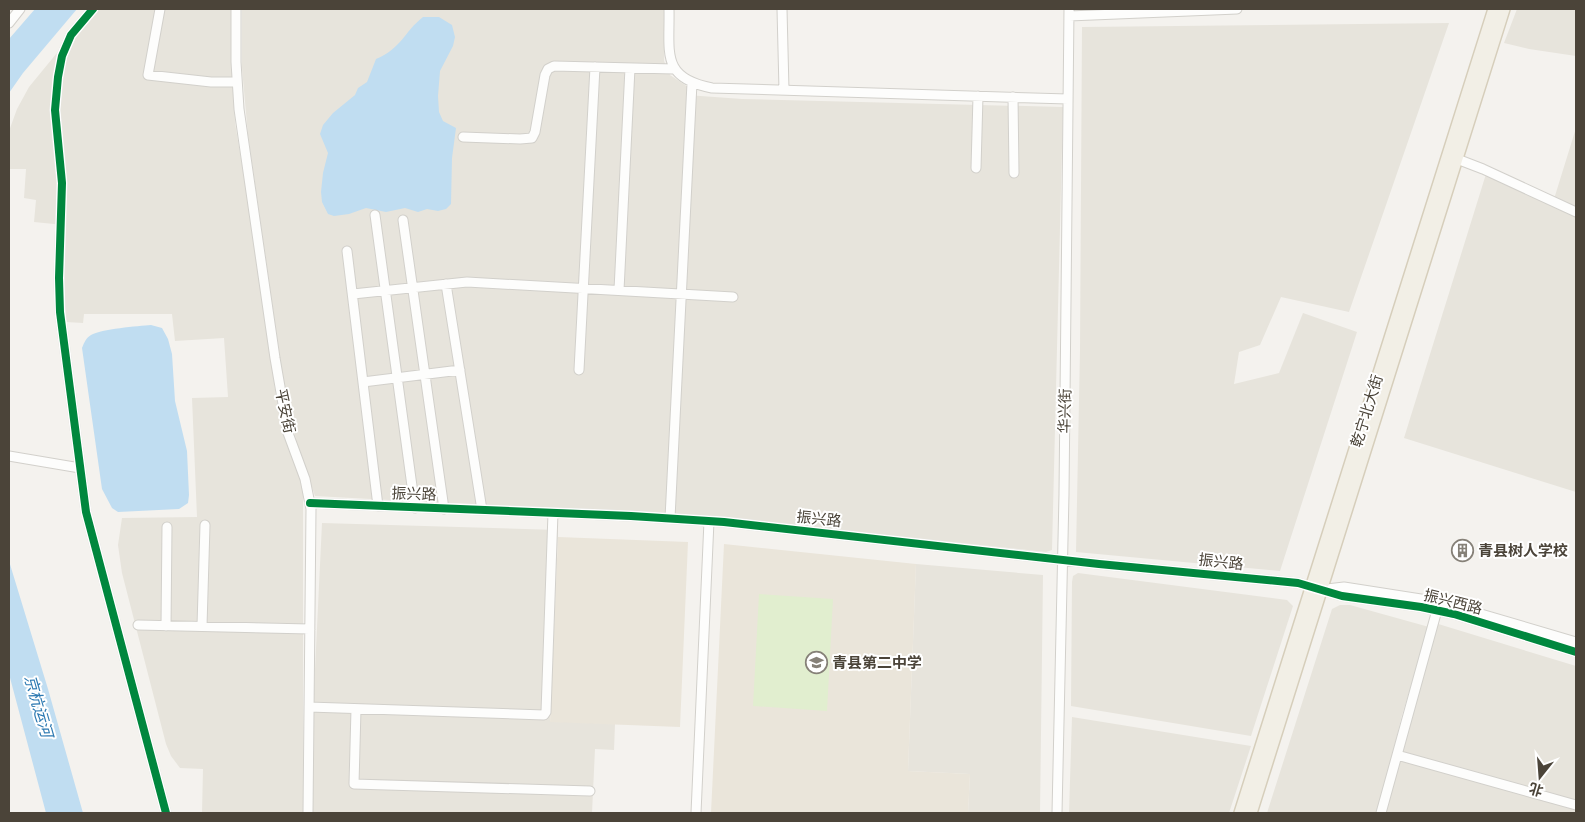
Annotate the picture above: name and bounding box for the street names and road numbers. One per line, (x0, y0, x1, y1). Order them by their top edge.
street label: 乾宁北大街 (1347, 372, 1387, 450)
street label: 平安街 (272, 387, 298, 435)
street label: 华兴街 (1056, 388, 1074, 434)
street label: 振兴路 (391, 484, 437, 504)
street label: 振兴路 (796, 508, 842, 530)
street label: 振兴路 (1198, 551, 1244, 573)
street label: 振兴西路 (1422, 586, 1484, 618)

